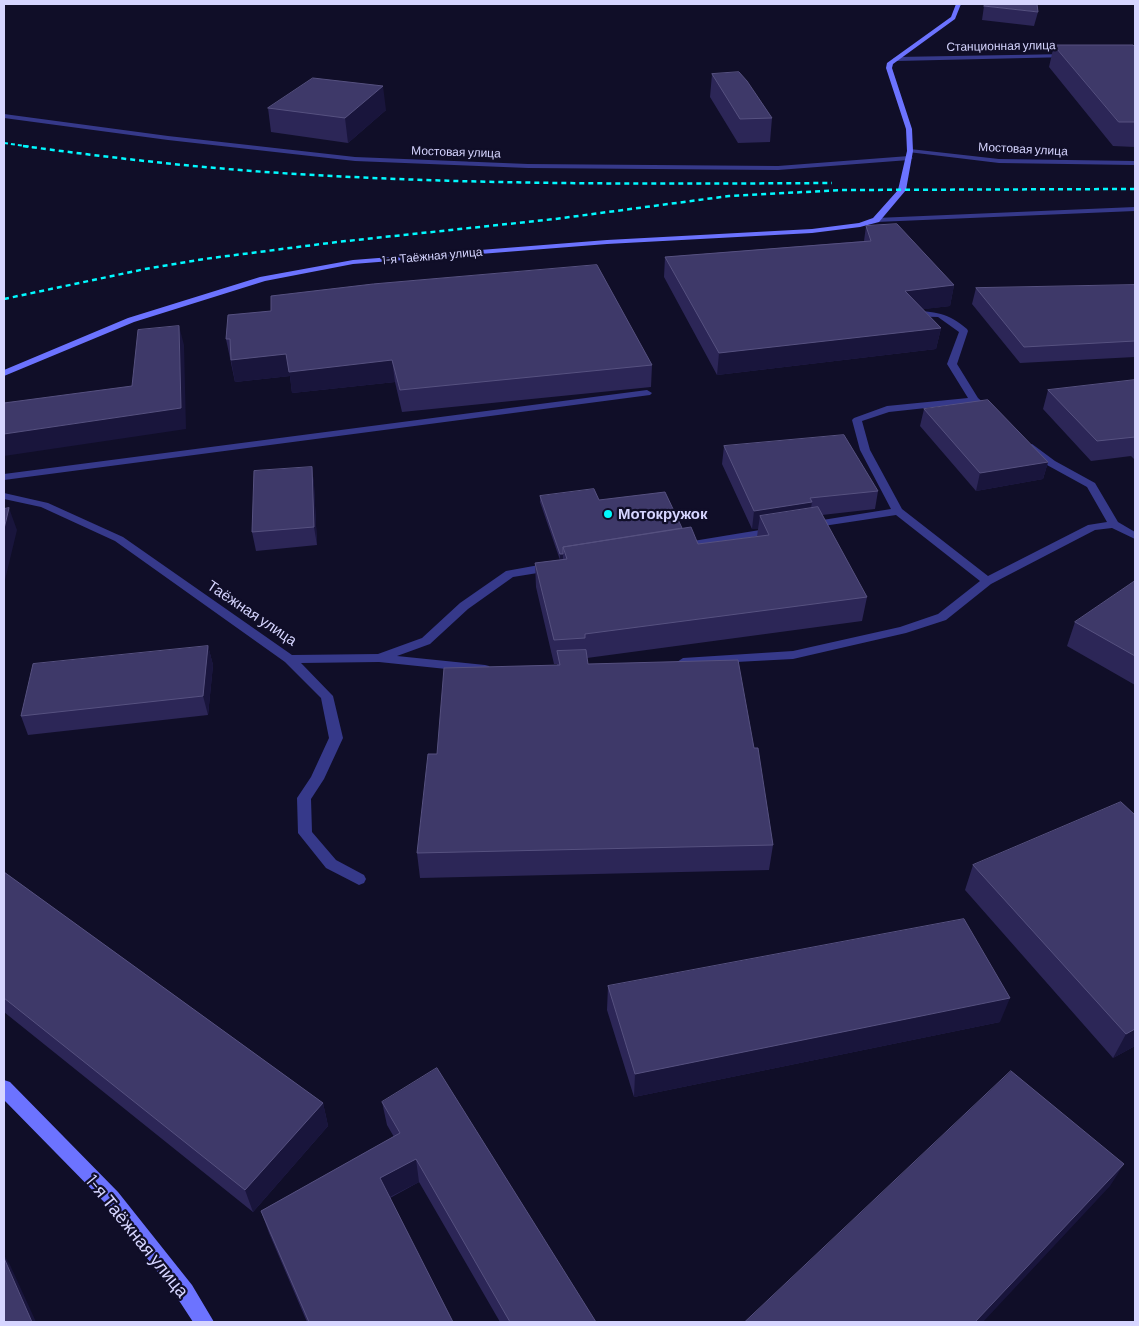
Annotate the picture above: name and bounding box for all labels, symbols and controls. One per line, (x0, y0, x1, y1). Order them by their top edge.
street label: Станционная улица (946, 38, 1056, 54)
street label: Мостовая улица (978, 139, 1068, 159)
street label: Мостовая улица (411, 143, 501, 161)
street label: 1-я Таёжная улица (381, 244, 483, 268)
place label: Мотокружок (618, 505, 708, 523)
marker: Мотокружок (602, 508, 614, 520)
street label: Таёжная улица (204, 576, 300, 650)
street label: 1-я Таёжная улица (81, 1170, 193, 1302)

